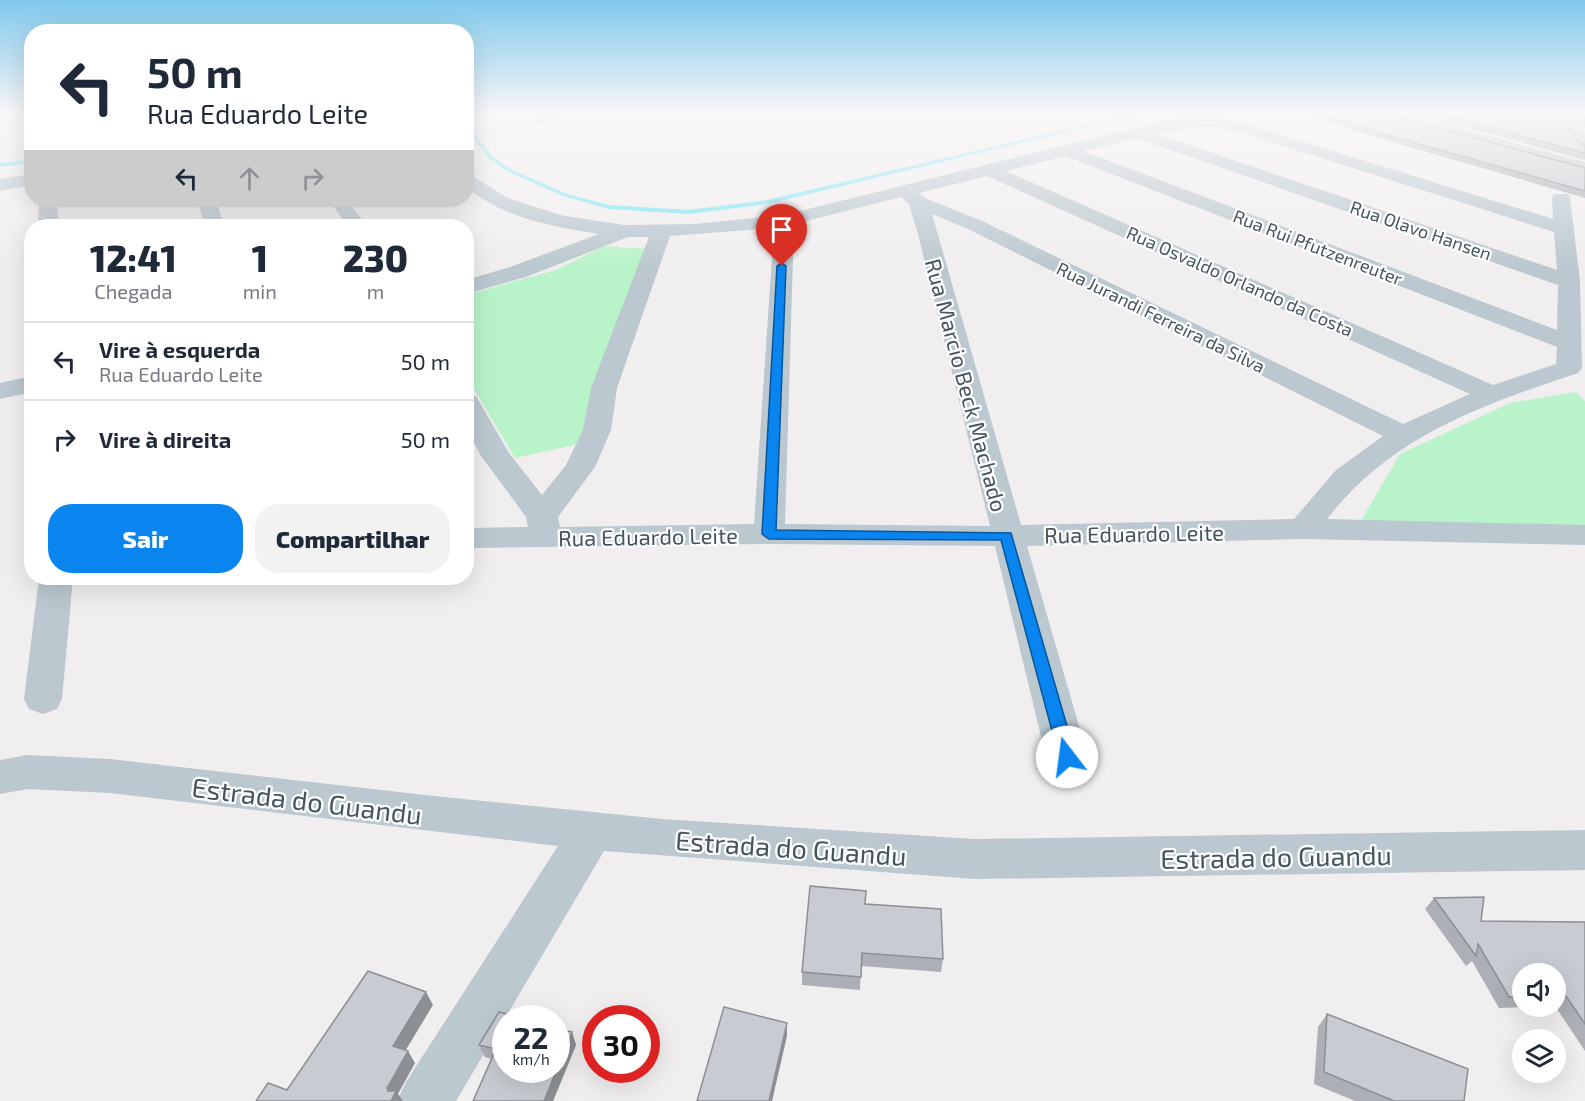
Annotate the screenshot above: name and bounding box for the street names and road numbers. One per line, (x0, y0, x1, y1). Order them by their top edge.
street label: Rua Olavo Hansen (1348, 196, 1494, 264)
street label: Rua Rui Pfutzenreuter (1230, 205, 1406, 289)
street label: Rua Osvaldo Orlando da Costa (1123, 221, 1357, 341)
street label: Rua Marcio Beck Machado (921, 256, 1013, 514)
street label: Rua Jurandi Ferreira da Silva (1053, 257, 1269, 377)
street label: Rua Eduardo Leite (1044, 518, 1224, 548)
street label: Rua Eduardo Leite (558, 521, 738, 551)
street label: Estrada do Guandu (190, 770, 424, 830)
street label: Estrada do Guandu (674, 823, 908, 871)
street label: Estrada do Guandu (1160, 838, 1392, 874)

